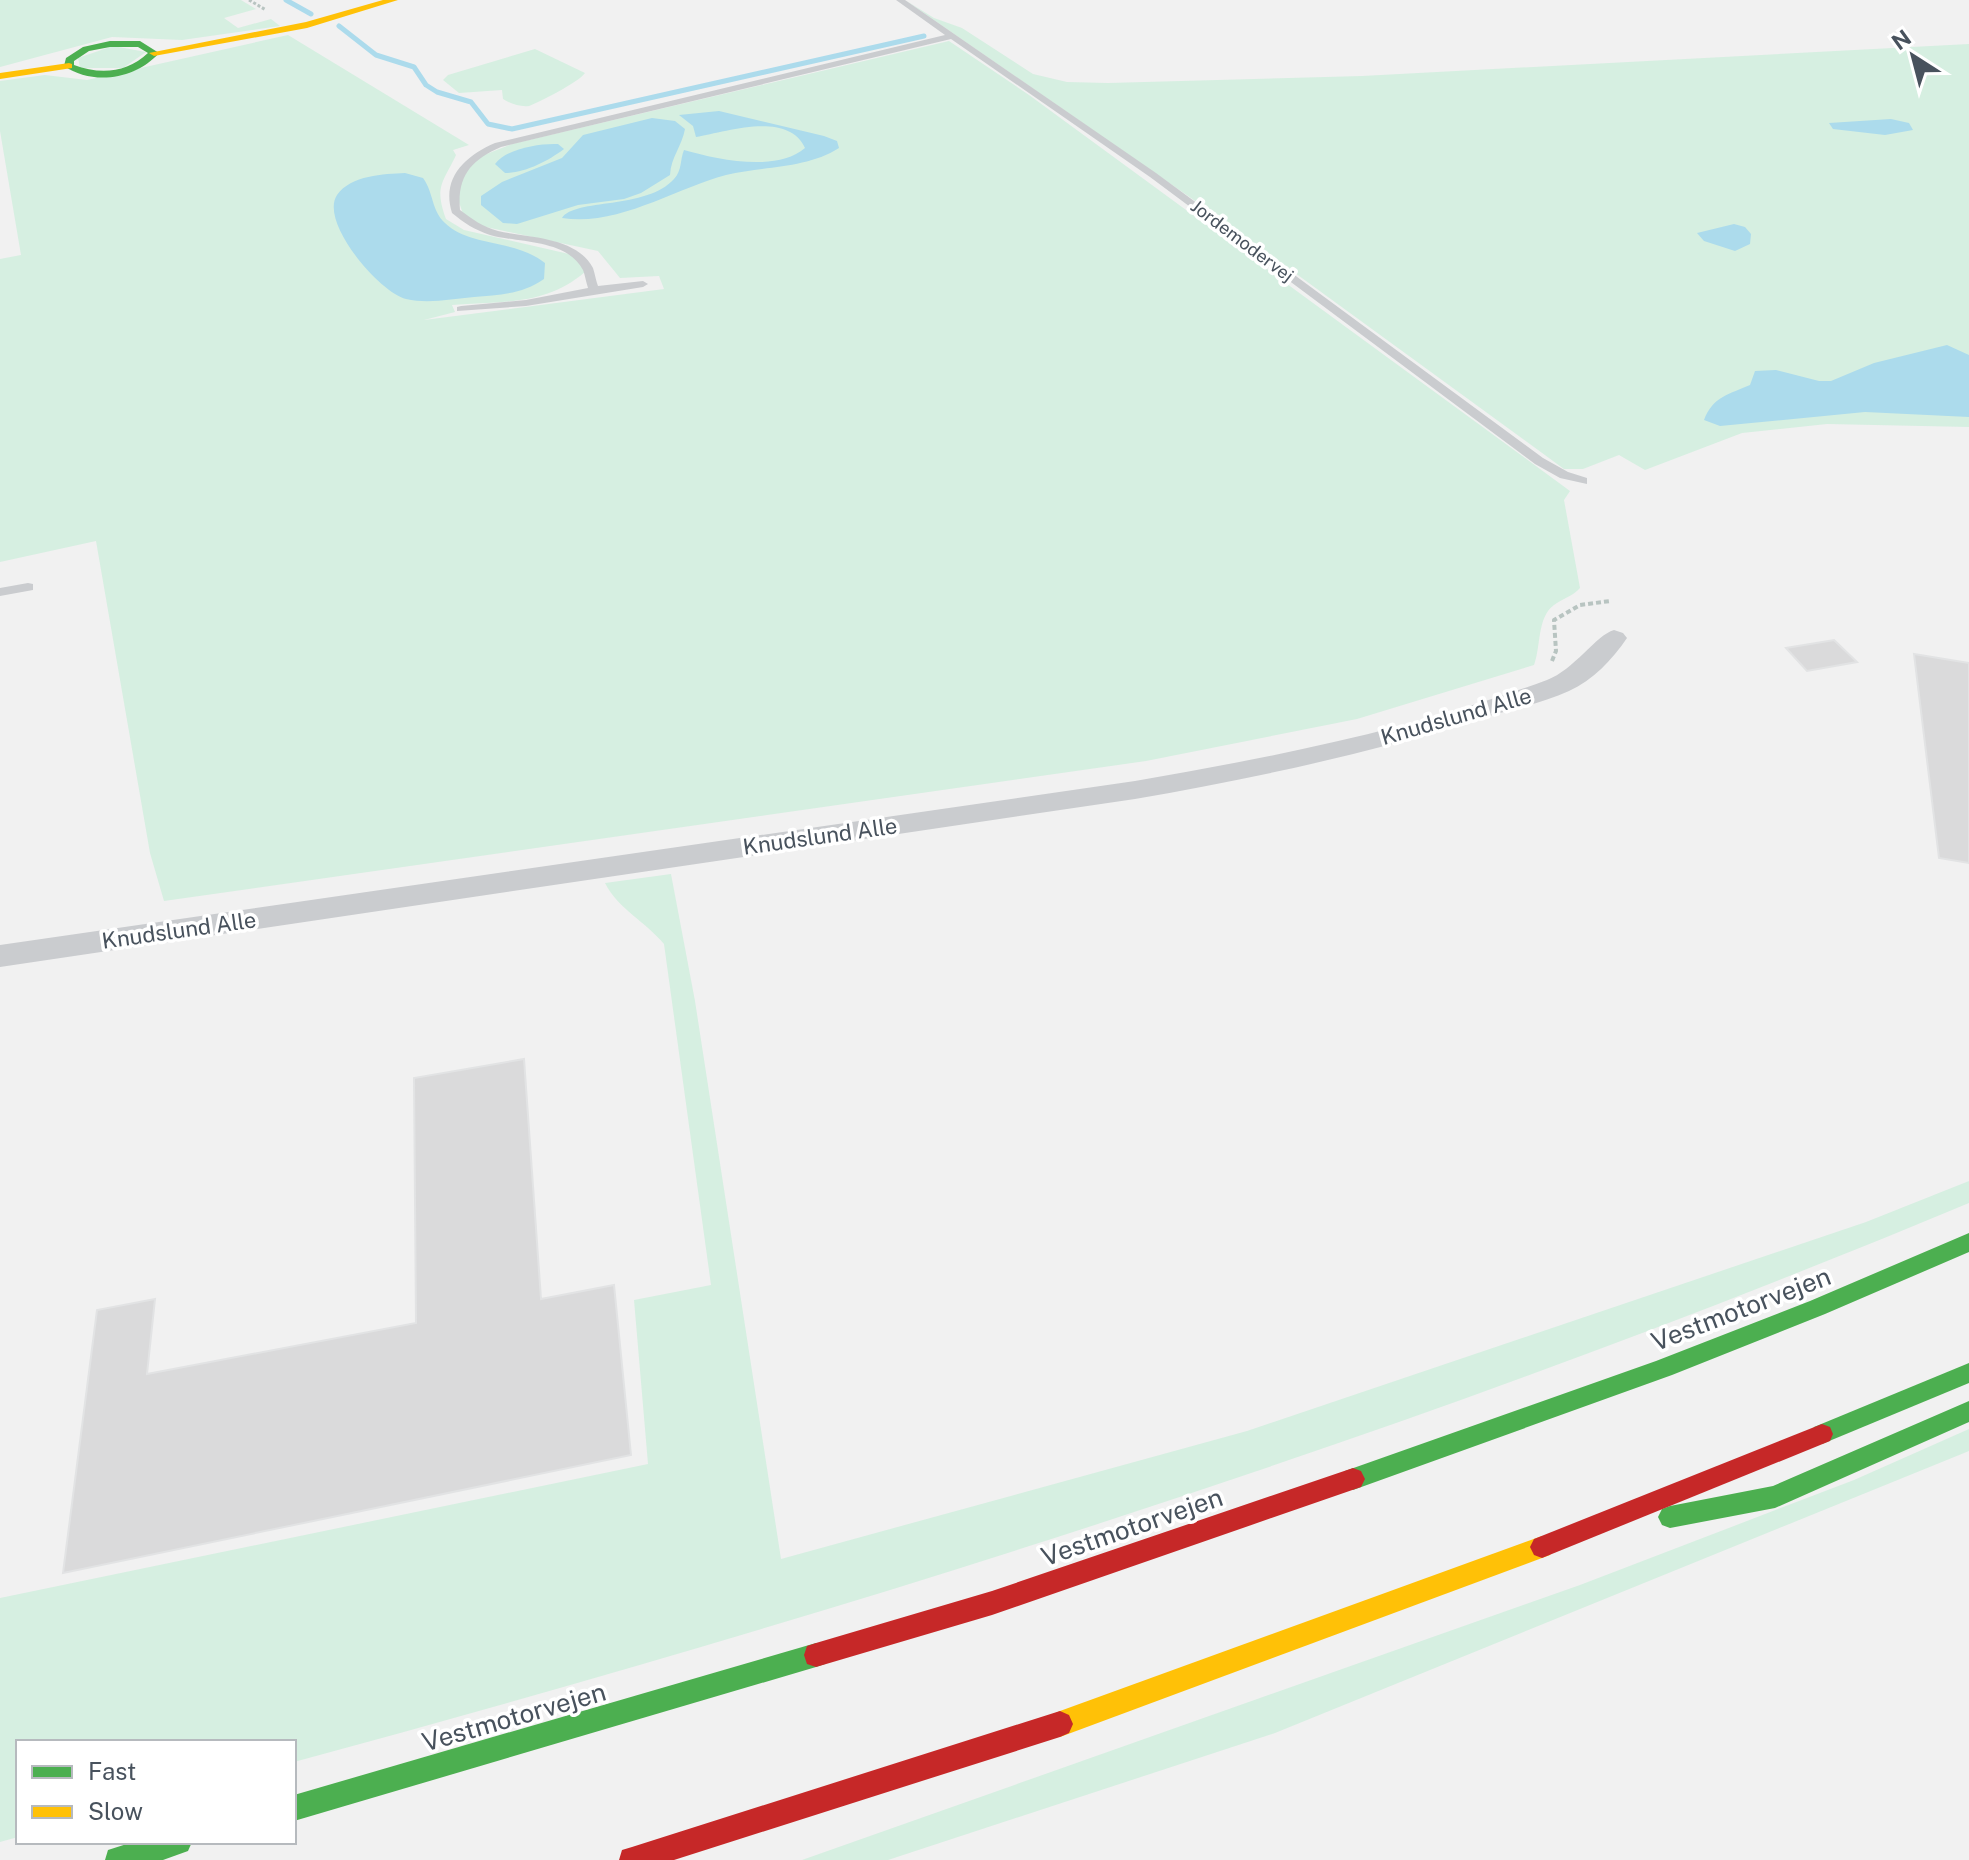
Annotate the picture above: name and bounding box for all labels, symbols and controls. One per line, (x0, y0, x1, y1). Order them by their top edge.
north arrow (1873, 16, 1953, 96)
text: N (1887, 24, 1916, 55)
street label: Jordemodervej (1187, 195, 1298, 286)
street label: Knudslund Alle (1378, 682, 1534, 750)
street label: Knudslund Alle (741, 812, 899, 860)
street label: Knudslund Alle (100, 906, 258, 954)
street label: Vestmotorvejen (1647, 1260, 1835, 1357)
street label: Vestmotorvejen (1037, 1481, 1227, 1572)
street label: Vestmotorvejen (418, 1675, 609, 1758)
legend (16, 1740, 296, 1844)
text: Fast (88, 1757, 136, 1785)
text: Slow (88, 1797, 143, 1825)

